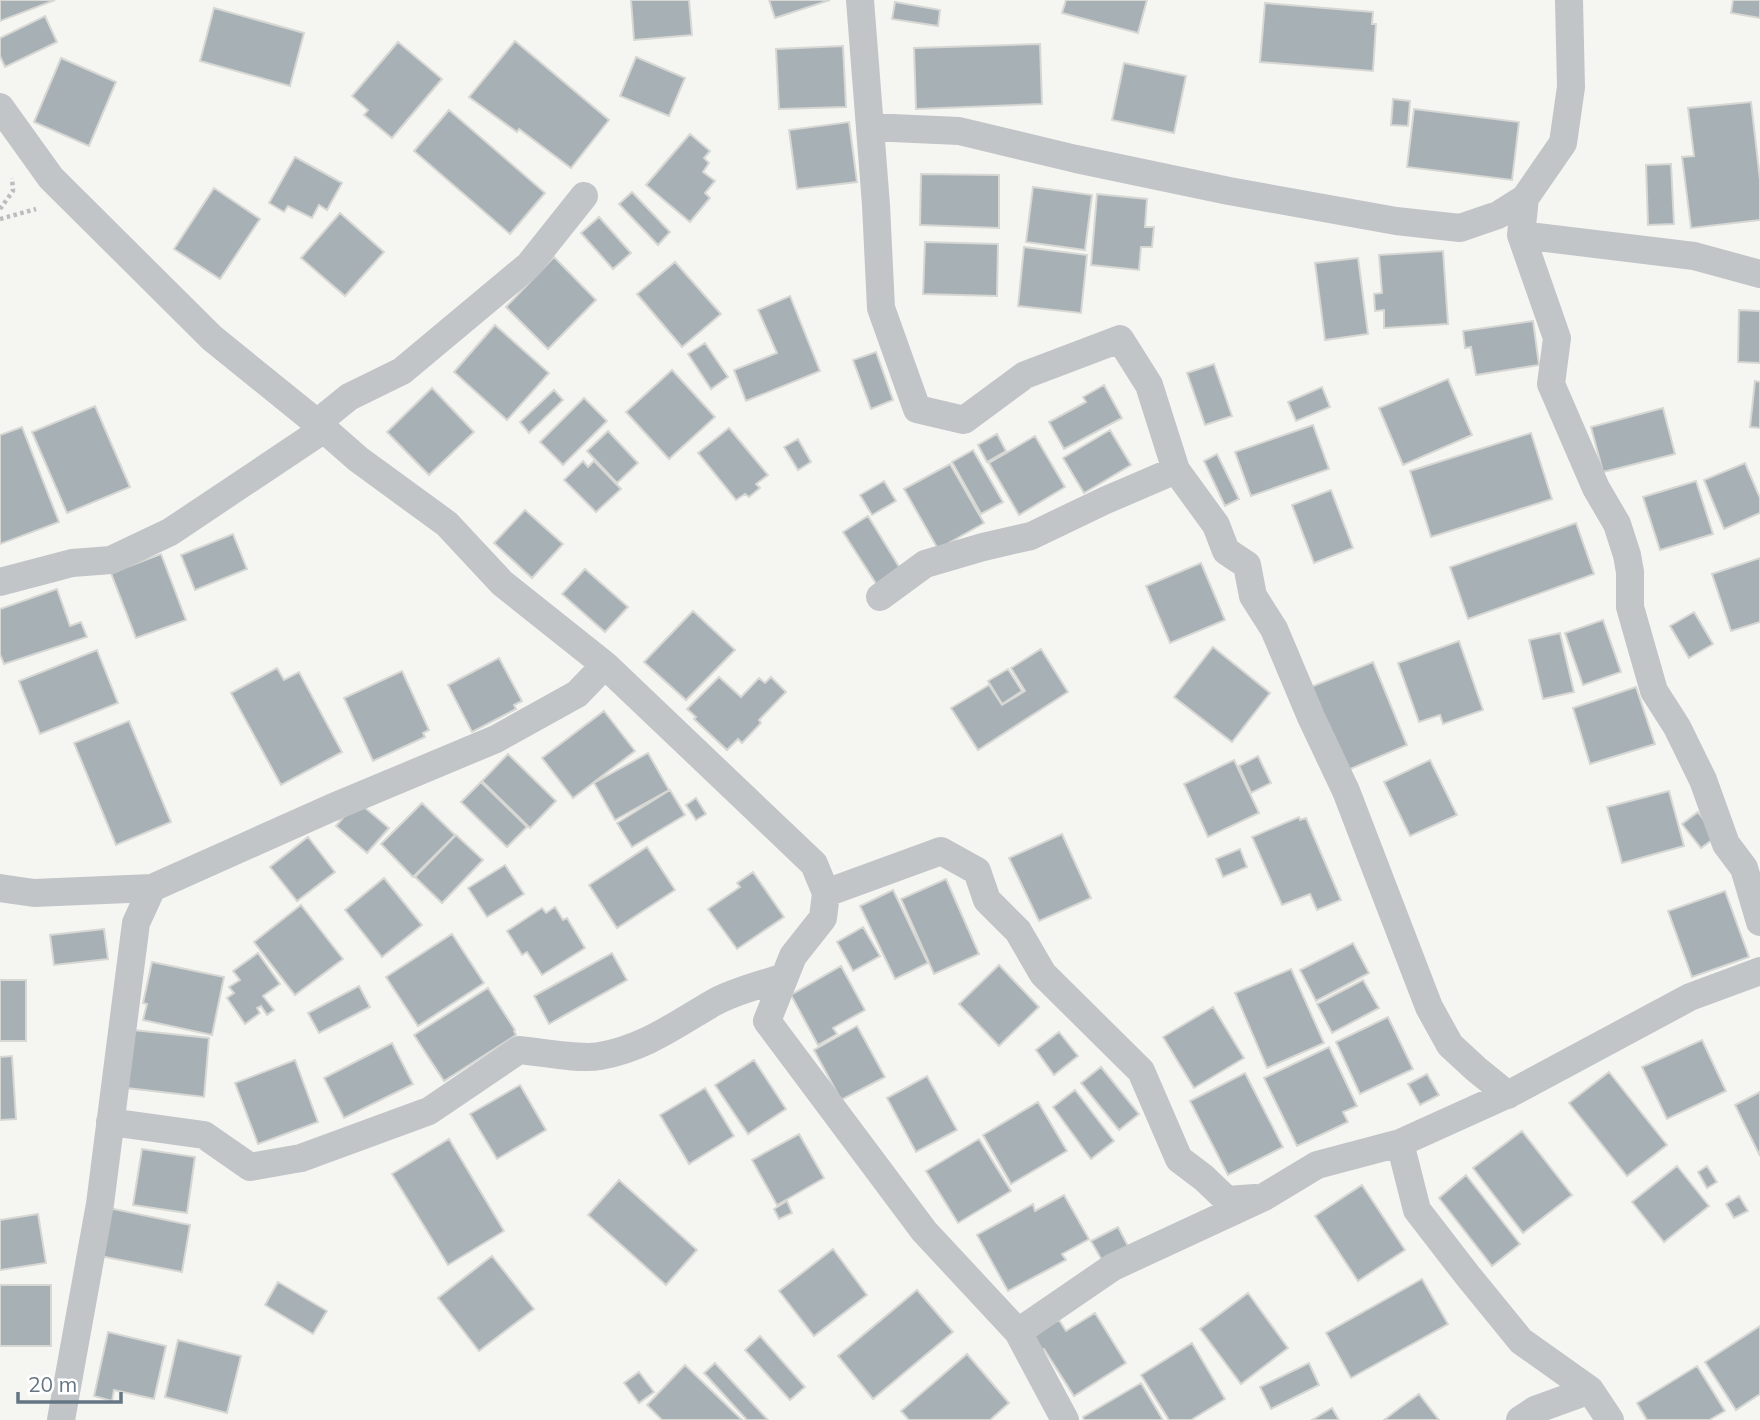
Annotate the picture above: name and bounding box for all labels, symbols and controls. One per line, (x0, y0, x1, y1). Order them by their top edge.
scale bar (18, 1360, 121, 1404)
text: 20 m (28, 1371, 77, 1397)

